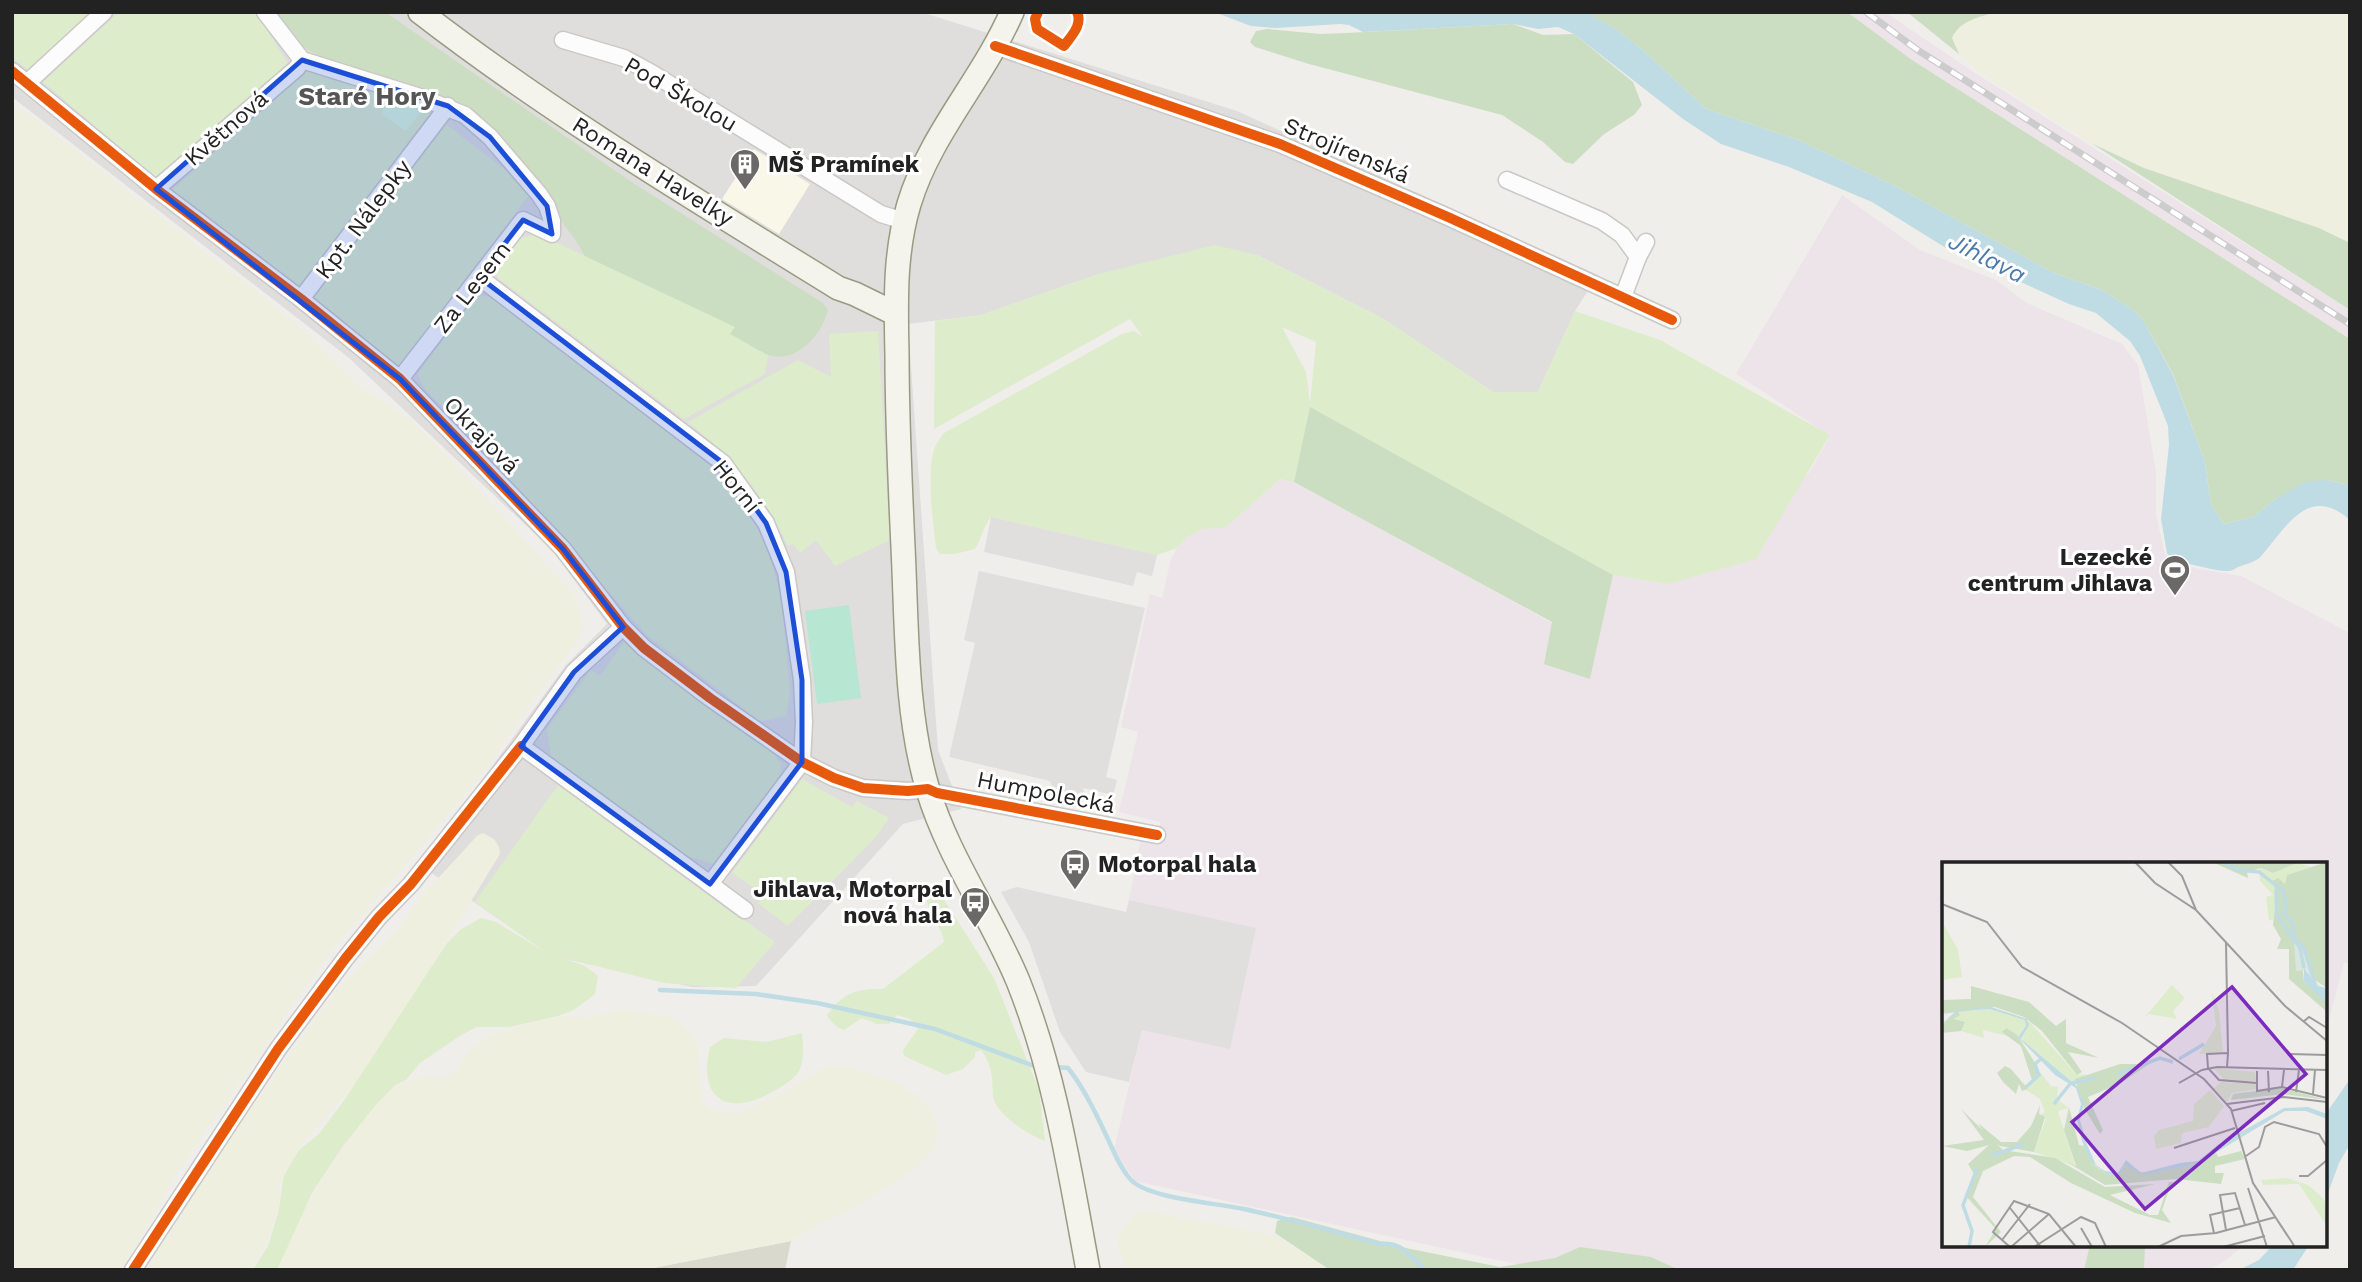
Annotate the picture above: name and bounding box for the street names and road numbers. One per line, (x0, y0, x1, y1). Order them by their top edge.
street label: Pod Školou (619, 50, 743, 138)
street label: Květnová (179, 85, 273, 172)
street label: Romana Havelky (567, 111, 738, 232)
street label: Strojírenská (1280, 112, 1414, 189)
street label: Kpt. Nálepky (310, 154, 417, 284)
street label: Za Lesem (428, 236, 517, 338)
street label: Okrajová (438, 391, 525, 480)
street label: Horní (707, 454, 766, 518)
street label: Humpolecká (975, 766, 1117, 819)

